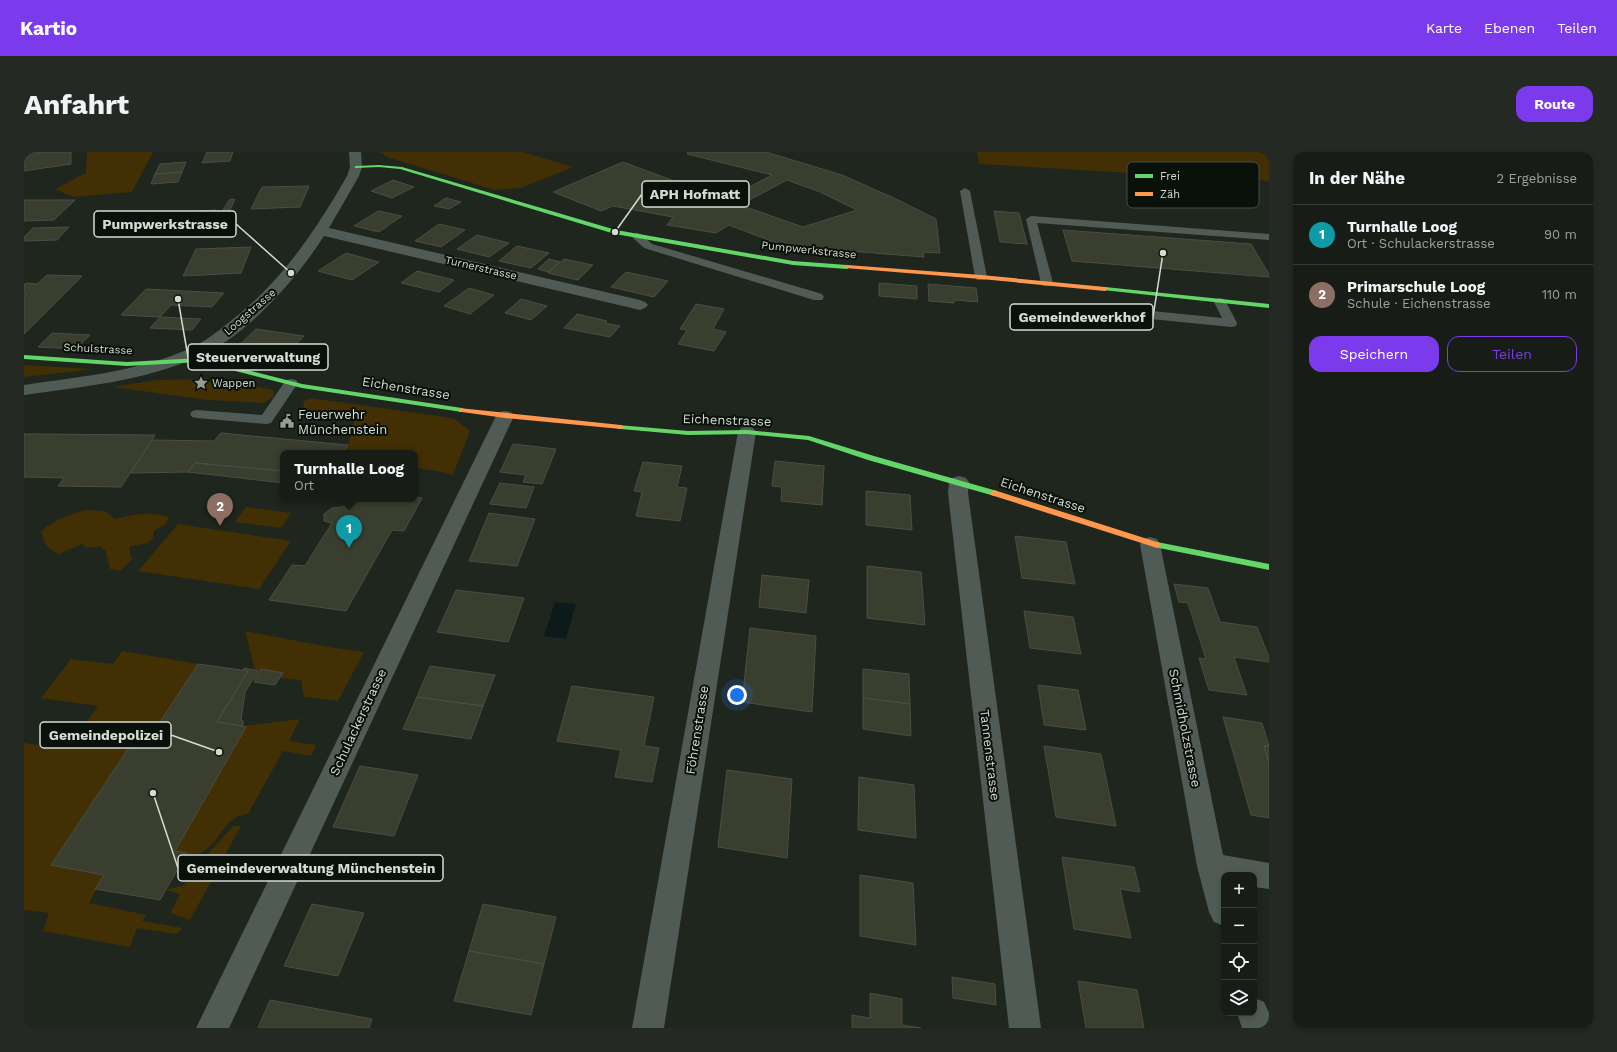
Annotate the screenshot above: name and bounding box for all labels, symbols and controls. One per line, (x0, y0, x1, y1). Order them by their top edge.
text: Kartio (20, 17, 77, 40)
text: Karte (1426, 20, 1462, 36)
text: Ebenen (1484, 20, 1535, 36)
text: Teilen (1557, 20, 1597, 36)
button: Route (1516, 86, 1593, 122)
text: Anfahrt (24, 88, 129, 121)
legend (1127, 162, 1259, 208)
text: In der Nähe (1309, 168, 1405, 188)
text: Frei (1160, 170, 1180, 183)
text: 2 Ergebnisse (1496, 171, 1577, 186)
callout: APH Hofmatt (642, 181, 749, 207)
text: APH Hofmatt (650, 186, 740, 202)
text: Zäh (1160, 188, 1180, 201)
callout: Pumpwerkstrasse (94, 211, 236, 237)
text: Pumpwerkstrasse (102, 216, 228, 232)
text: Turnhalle Loog (1347, 218, 1457, 236)
text: 1 (1319, 227, 1325, 242)
text: 90 m (1544, 227, 1577, 242)
text: Ort · Schulackerstrasse (1347, 236, 1495, 251)
street label: Pumpwerkstrasse (761, 239, 857, 261)
street label: Turnerstrasse (444, 253, 518, 283)
text: Primarschule Loog (1347, 278, 1485, 296)
street label: Loogstrasse (221, 286, 279, 338)
text: 2 (1318, 287, 1326, 302)
text: 110 m (1542, 287, 1577, 302)
text: Schule · Eichenstrasse (1347, 296, 1491, 311)
callout: Gemeindewerkhof (1010, 304, 1153, 330)
text: Gemeindewerkhof (1018, 309, 1146, 325)
button: Speichern (1309, 336, 1439, 372)
button: Teilen (1447, 336, 1577, 372)
street label: Schulstrasse (63, 341, 133, 357)
callout: Steuerverwaltung (188, 344, 328, 370)
text: Steuerverwaltung (196, 349, 320, 365)
street label: Eichenstrasse (361, 374, 451, 402)
place icon: Wappen (193, 375, 209, 391)
place label: Wappen (212, 377, 255, 390)
place label: Feuerwehr Münchenstein (298, 407, 387, 437)
street label: Eichenstrasse (682, 411, 772, 429)
public building icon: Feuerwehr Münchenstein (279, 413, 295, 429)
popup (280, 450, 418, 502)
text: Turnhalle Loog (294, 460, 404, 478)
street label: Eichenstrasse (999, 474, 1087, 516)
text: Ort (294, 478, 314, 493)
pin: 2 (207, 493, 233, 526)
pin: 1 (336, 515, 362, 548)
street label: Schulackerstrasse (327, 666, 389, 778)
street label: Schmidholzstrasse (1166, 667, 1204, 789)
street label: Föhrenstrasse (683, 685, 711, 775)
your location (727, 685, 747, 705)
street label: Tannenstrasse (977, 709, 1003, 801)
callout: Gemeindepolizei (40, 722, 171, 748)
text: Gemeindepolizei (49, 727, 163, 743)
callout: Gemeindeverwaltung Münchenstein (178, 855, 443, 881)
text: Gemeindeverwaltung Münchenstein (187, 860, 435, 876)
map controls (1221, 872, 1257, 1016)
button: + (1221, 872, 1257, 908)
button: − (1221, 908, 1257, 944)
button: locate (1221, 944, 1257, 980)
button: layers (1221, 980, 1257, 1016)

